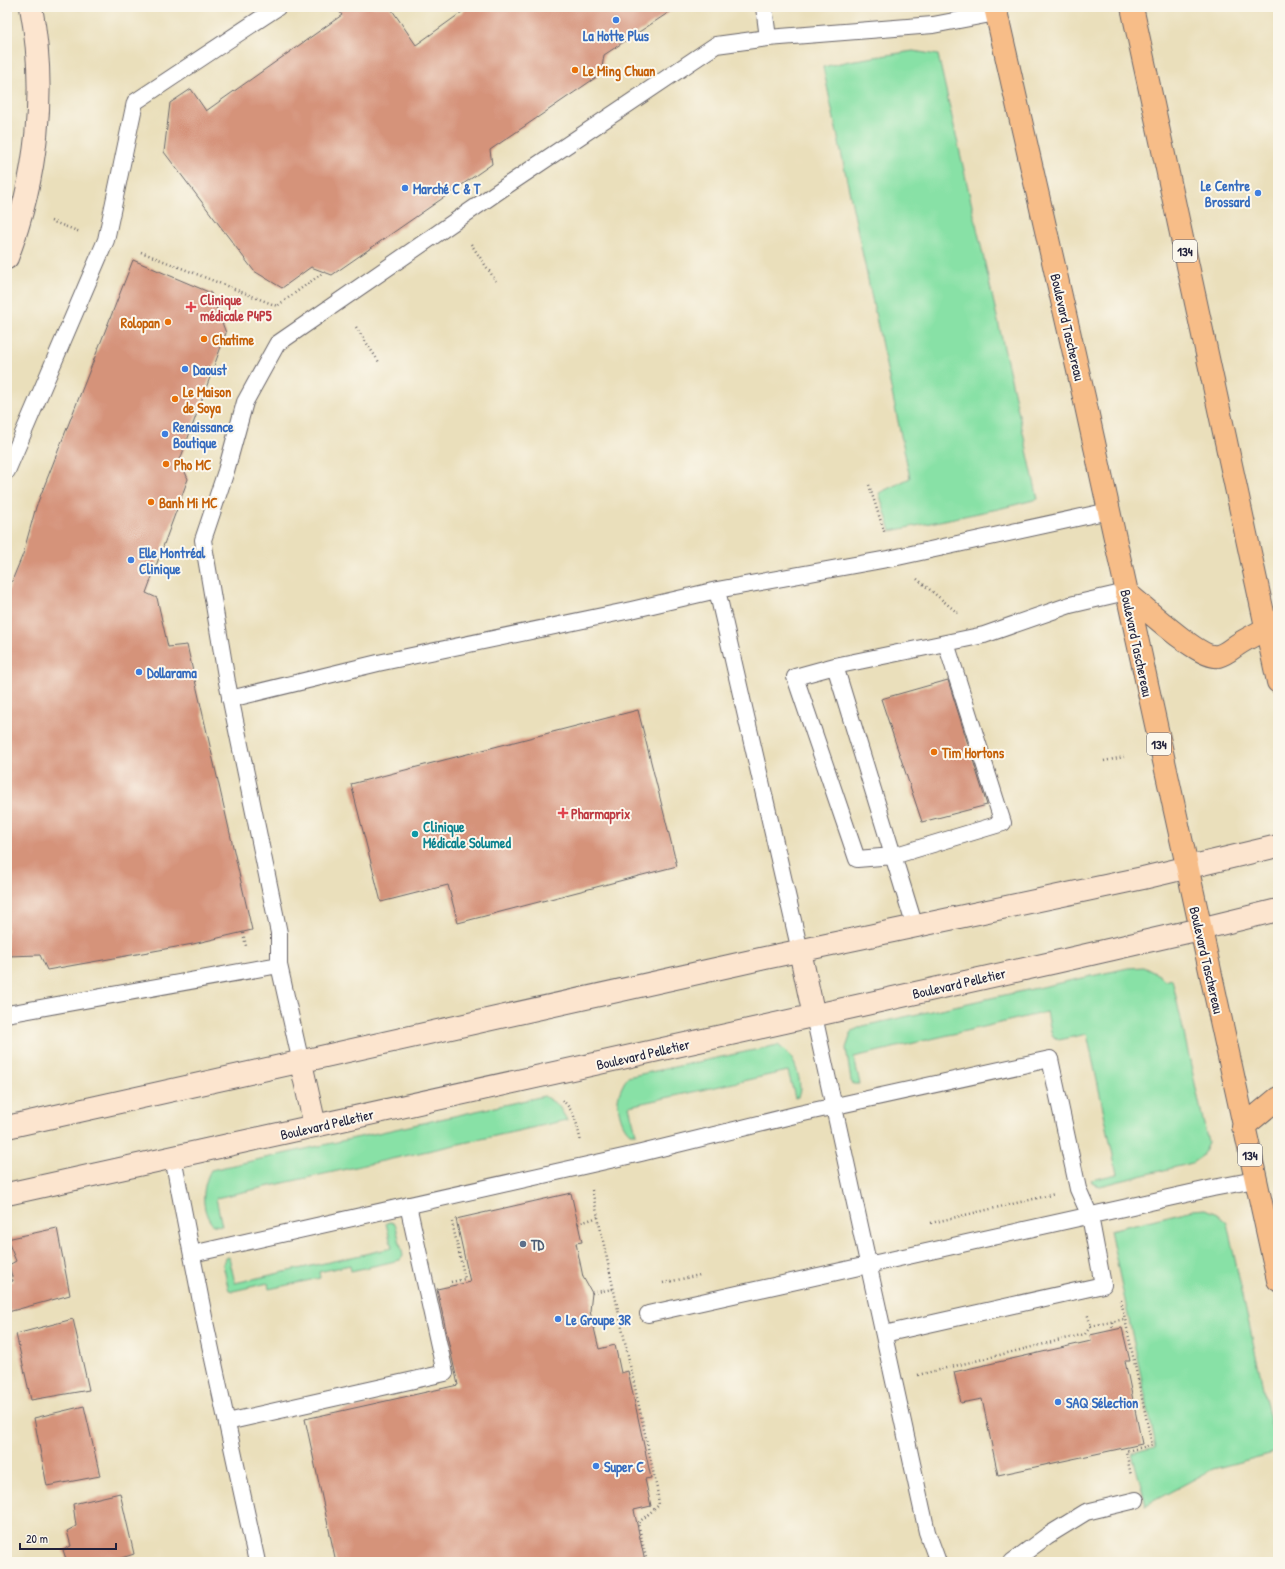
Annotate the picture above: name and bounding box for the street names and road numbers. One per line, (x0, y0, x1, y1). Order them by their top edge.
road number: 134 (1173, 240, 1197, 262)
street label: Boulevard Taschereau (1046, 272, 1090, 383)
street label: Boulevard Taschereau (1116, 588, 1158, 699)
road number: 134 (1147, 733, 1171, 755)
street label: Boulevard Taschereau (1185, 905, 1229, 1016)
street label: Boulevard Pelletier (910, 963, 1008, 1003)
street label: Boulevard Pelletier (594, 1034, 692, 1074)
street label: Boulevard Pelletier (278, 1104, 376, 1144)
road number: 134 (1238, 1144, 1262, 1166)

